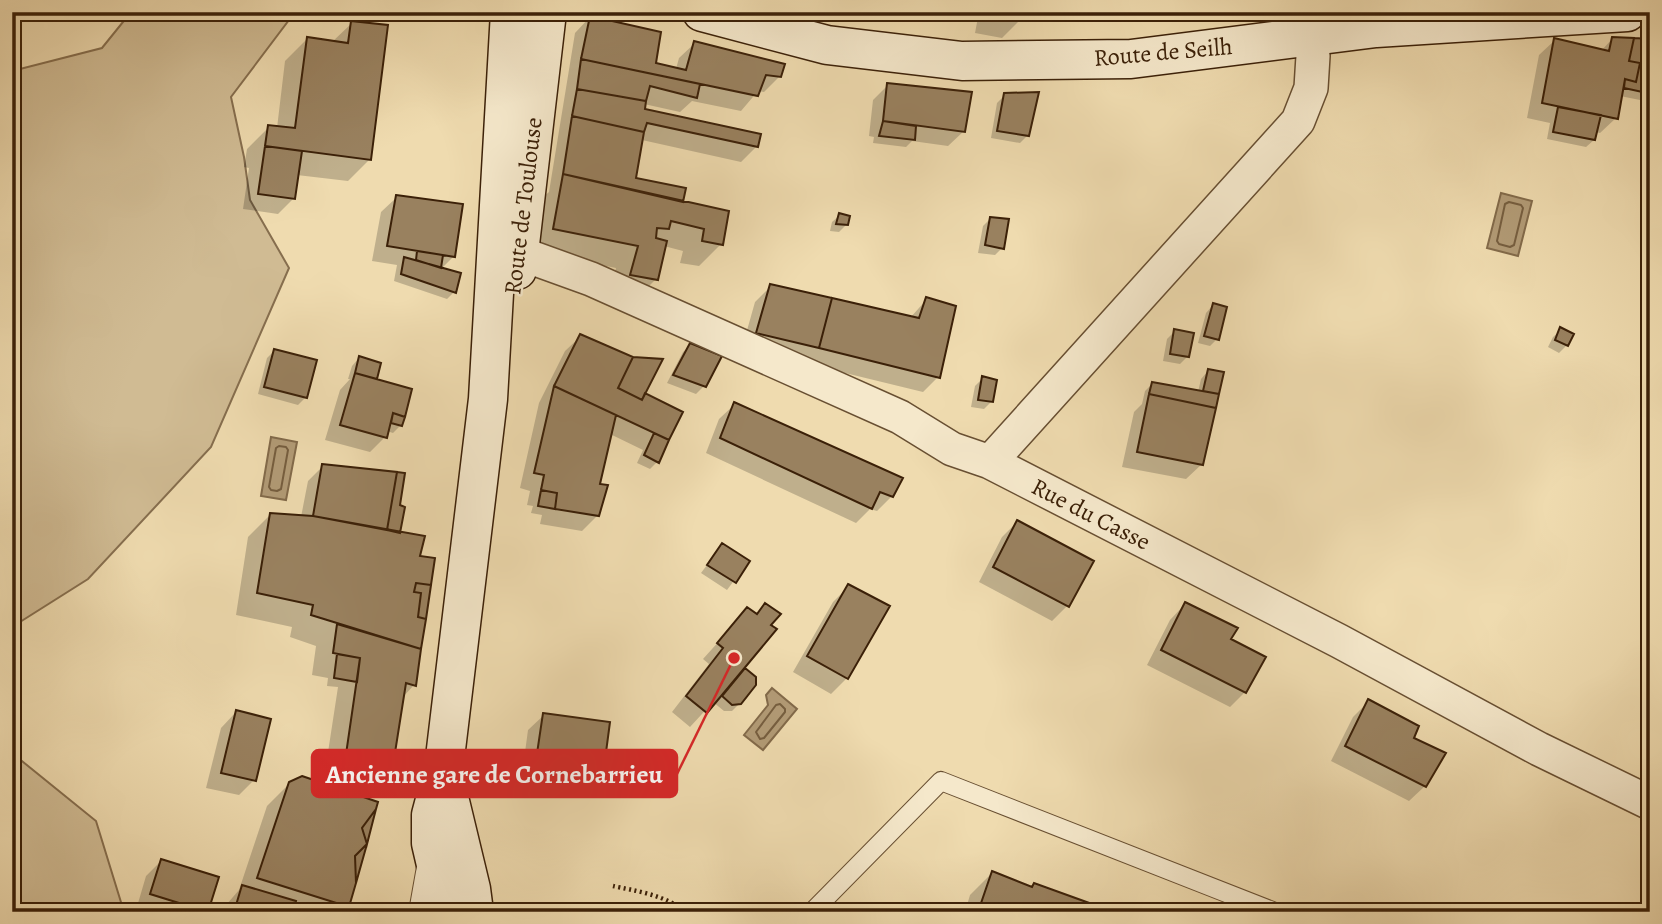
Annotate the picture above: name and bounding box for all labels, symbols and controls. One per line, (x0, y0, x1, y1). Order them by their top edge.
street label: Route de Seilh (1092, 30, 1234, 74)
street label: Route de Toulouse (496, 115, 550, 297)
street label: Rue du Casse (1026, 470, 1156, 558)
callout: Ancienne gare de Cornebarrieu (312, 750, 677, 797)
text: Ancienne gare de Cornebarrieu (324, 757, 663, 792)

